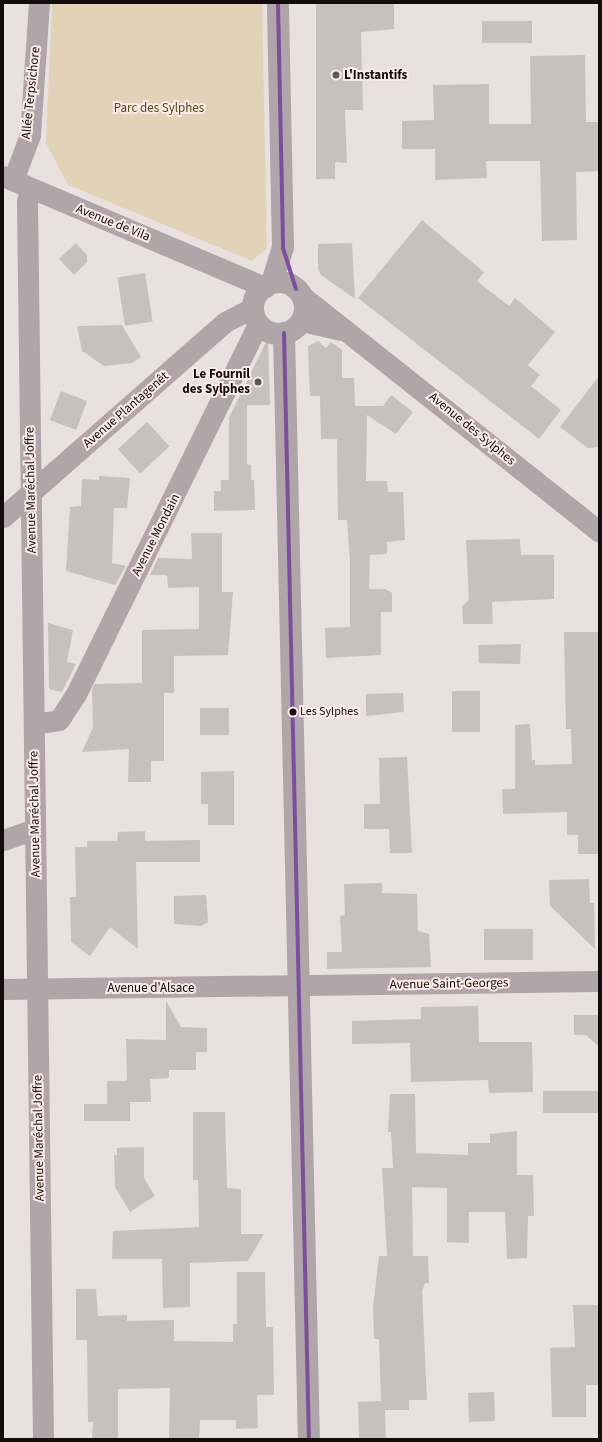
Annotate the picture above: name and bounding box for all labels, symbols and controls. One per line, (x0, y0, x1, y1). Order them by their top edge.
street label: Allée Terpsichore (18, 46, 44, 140)
place label: L'Instantifs (344, 67, 407, 83)
marker: L'Instantifs (331, 70, 341, 80)
park label: Parc des Sylphes (114, 100, 204, 116)
street label: Avenue de Vila (74, 201, 152, 245)
place label: Le Fournil des Sylphes (182, 367, 250, 398)
street label: Avenue Plantagenêt (80, 369, 172, 451)
marker: Le Fournil des Sylphes (253, 377, 263, 387)
street label: Avenue des Sylphes (426, 389, 518, 469)
street label: Avenue Maréchal Joffre (22, 427, 40, 553)
street label: Avenue Mondain (129, 491, 183, 579)
place label: Les Sylphes (300, 705, 358, 719)
marker: Les Sylphes (288, 707, 298, 717)
street label: Avenue Maréchal Joffre (26, 751, 44, 877)
street label: Avenue Saint-Georges (390, 975, 508, 993)
street label: Avenue d'Alsace (108, 980, 194, 996)
street label: Avenue Maréchal Joffre (30, 1075, 48, 1201)

